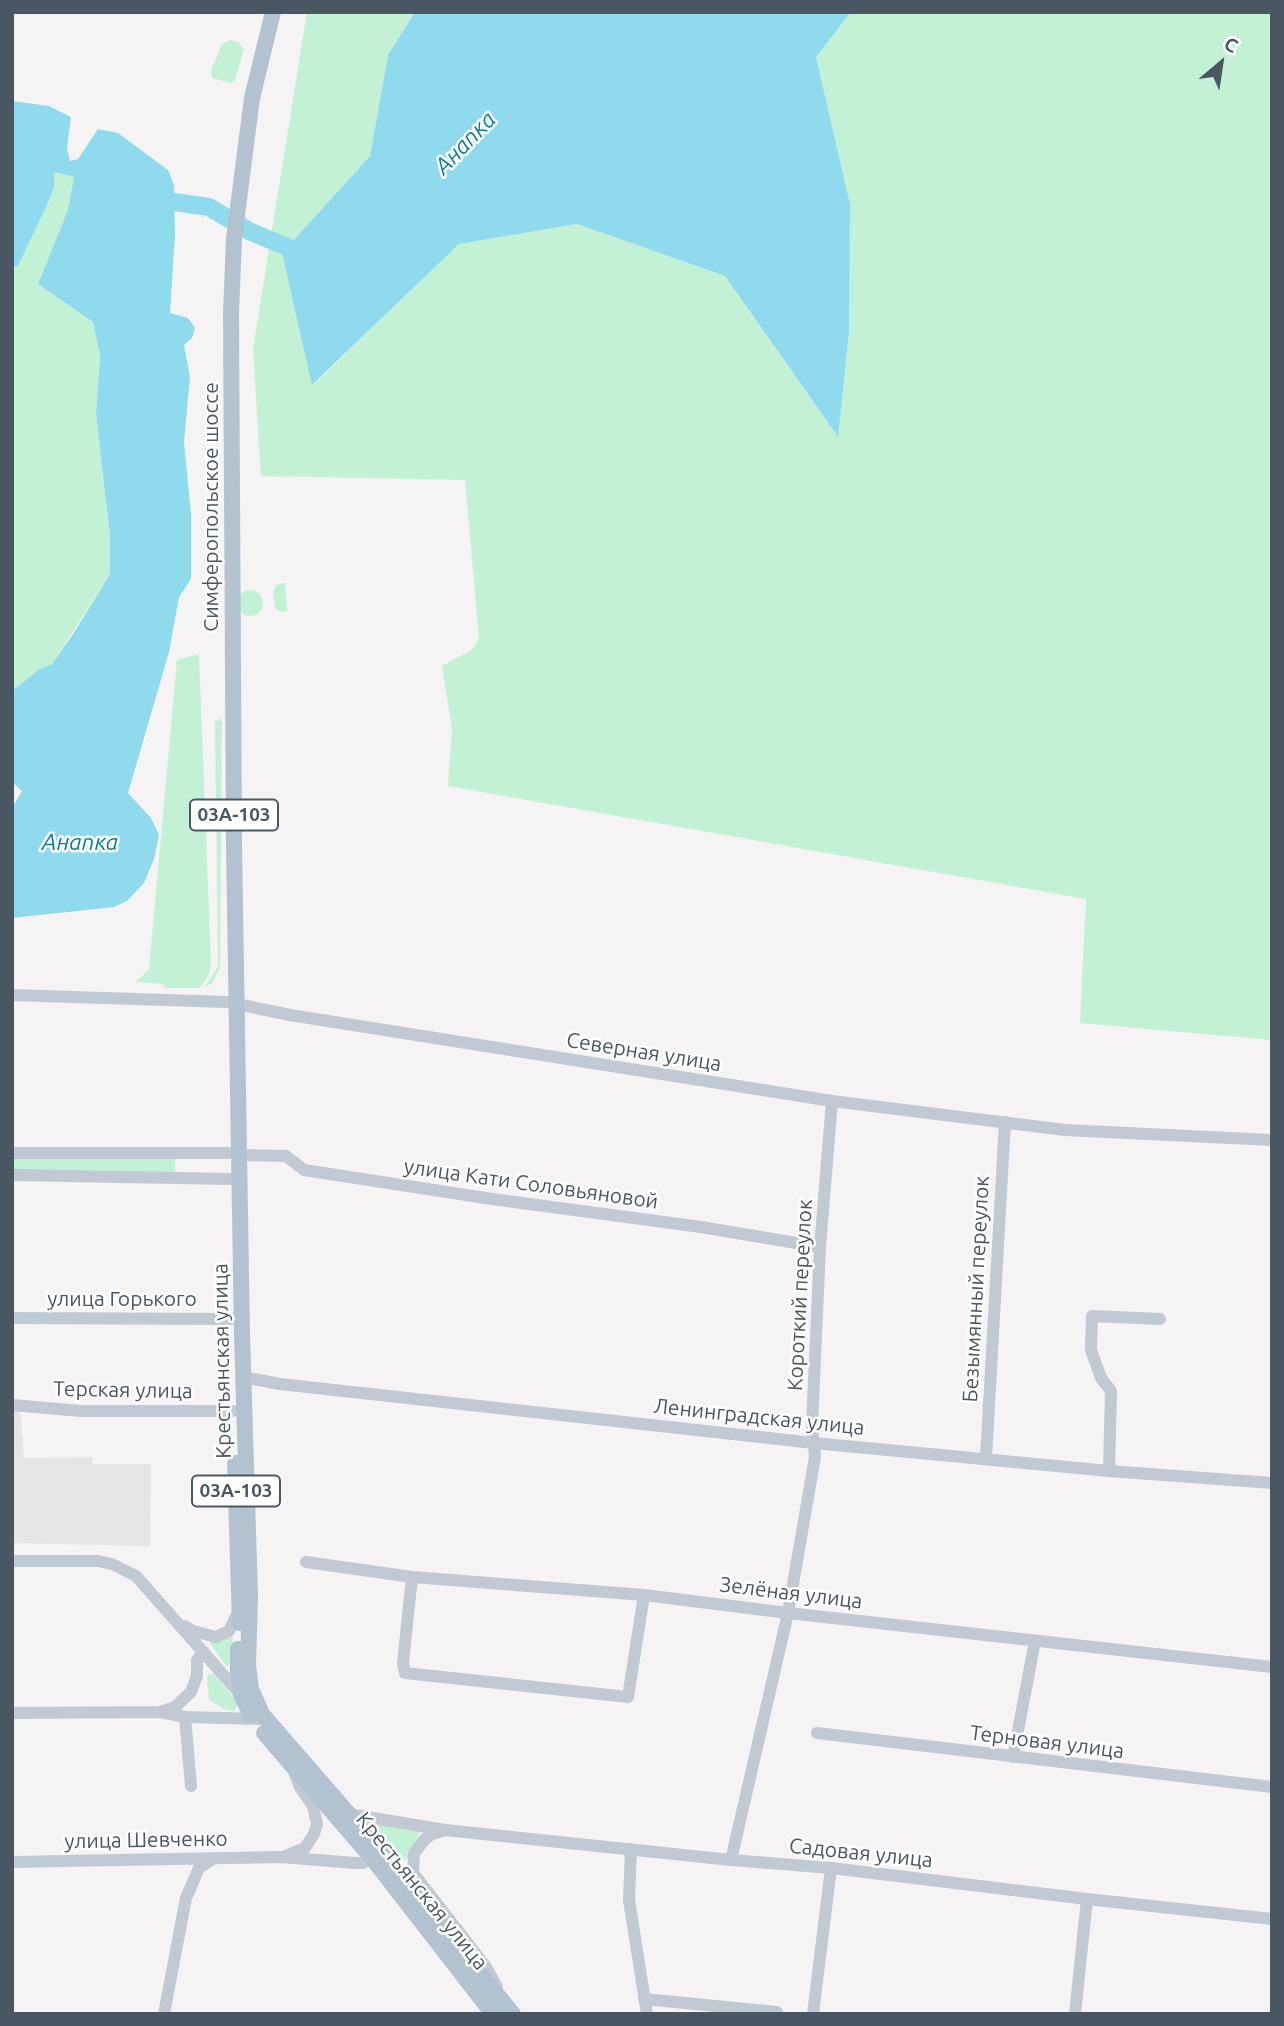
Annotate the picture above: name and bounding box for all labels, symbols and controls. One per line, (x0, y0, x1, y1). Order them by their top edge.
north arrow (1186, 28, 1256, 98)
text: С (1221, 32, 1242, 57)
water label: Анапка (428, 106, 502, 180)
street label: Симферопольское шоссе (198, 382, 224, 632)
road number: 03А-103 (190, 800, 278, 830)
water label: Анапка (42, 828, 118, 856)
street label: Северная улица (565, 1027, 723, 1077)
street label: улица Кати Соловьяновой (402, 1154, 660, 1214)
street label: Безымянный переулок (957, 1175, 995, 1403)
street label: Короткий переулок (782, 1199, 818, 1391)
street label: Крестьянская улица (208, 1263, 236, 1459)
street label: улица Горького (47, 1286, 197, 1312)
street label: Терская улица (53, 1376, 193, 1404)
street label: Ленинградская улица (652, 1393, 866, 1441)
road number: 03А-103 (192, 1476, 280, 1506)
street label: Зелёная улица (718, 1572, 864, 1614)
street label: Терновая улица (968, 1720, 1126, 1764)
street label: Крестьянская улица (351, 1807, 493, 1975)
street label: улица Шевченко (64, 1826, 228, 1854)
street label: Садовая улица (788, 1833, 934, 1873)

